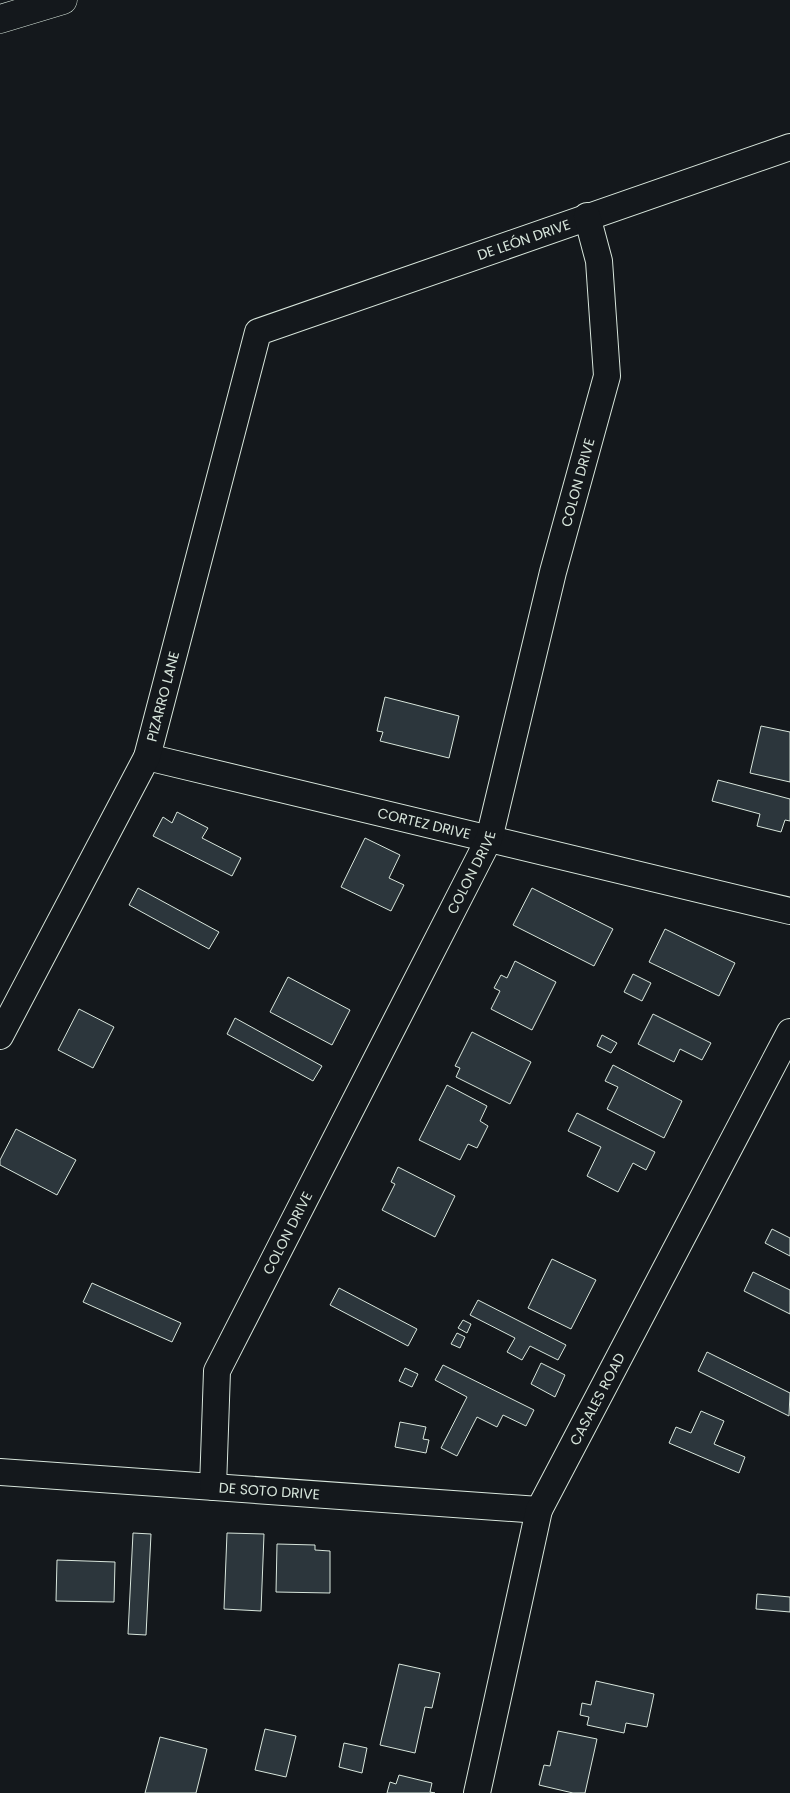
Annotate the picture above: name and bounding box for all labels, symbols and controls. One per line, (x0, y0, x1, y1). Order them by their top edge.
street label: DE LEÓN DRIVE (475, 214, 573, 265)
street label: COLON DRIVE (556, 436, 599, 529)
street label: PIZARRO LANE (141, 649, 184, 744)
street label: CORTEZ DRIVE (376, 803, 473, 844)
street label: COLON DRIVE (442, 829, 501, 918)
street label: COLON DRIVE (258, 1188, 317, 1278)
street label: CASALES ROAD (565, 1349, 630, 1449)
street label: DE SOTO DRIVE (218, 1477, 320, 1505)

